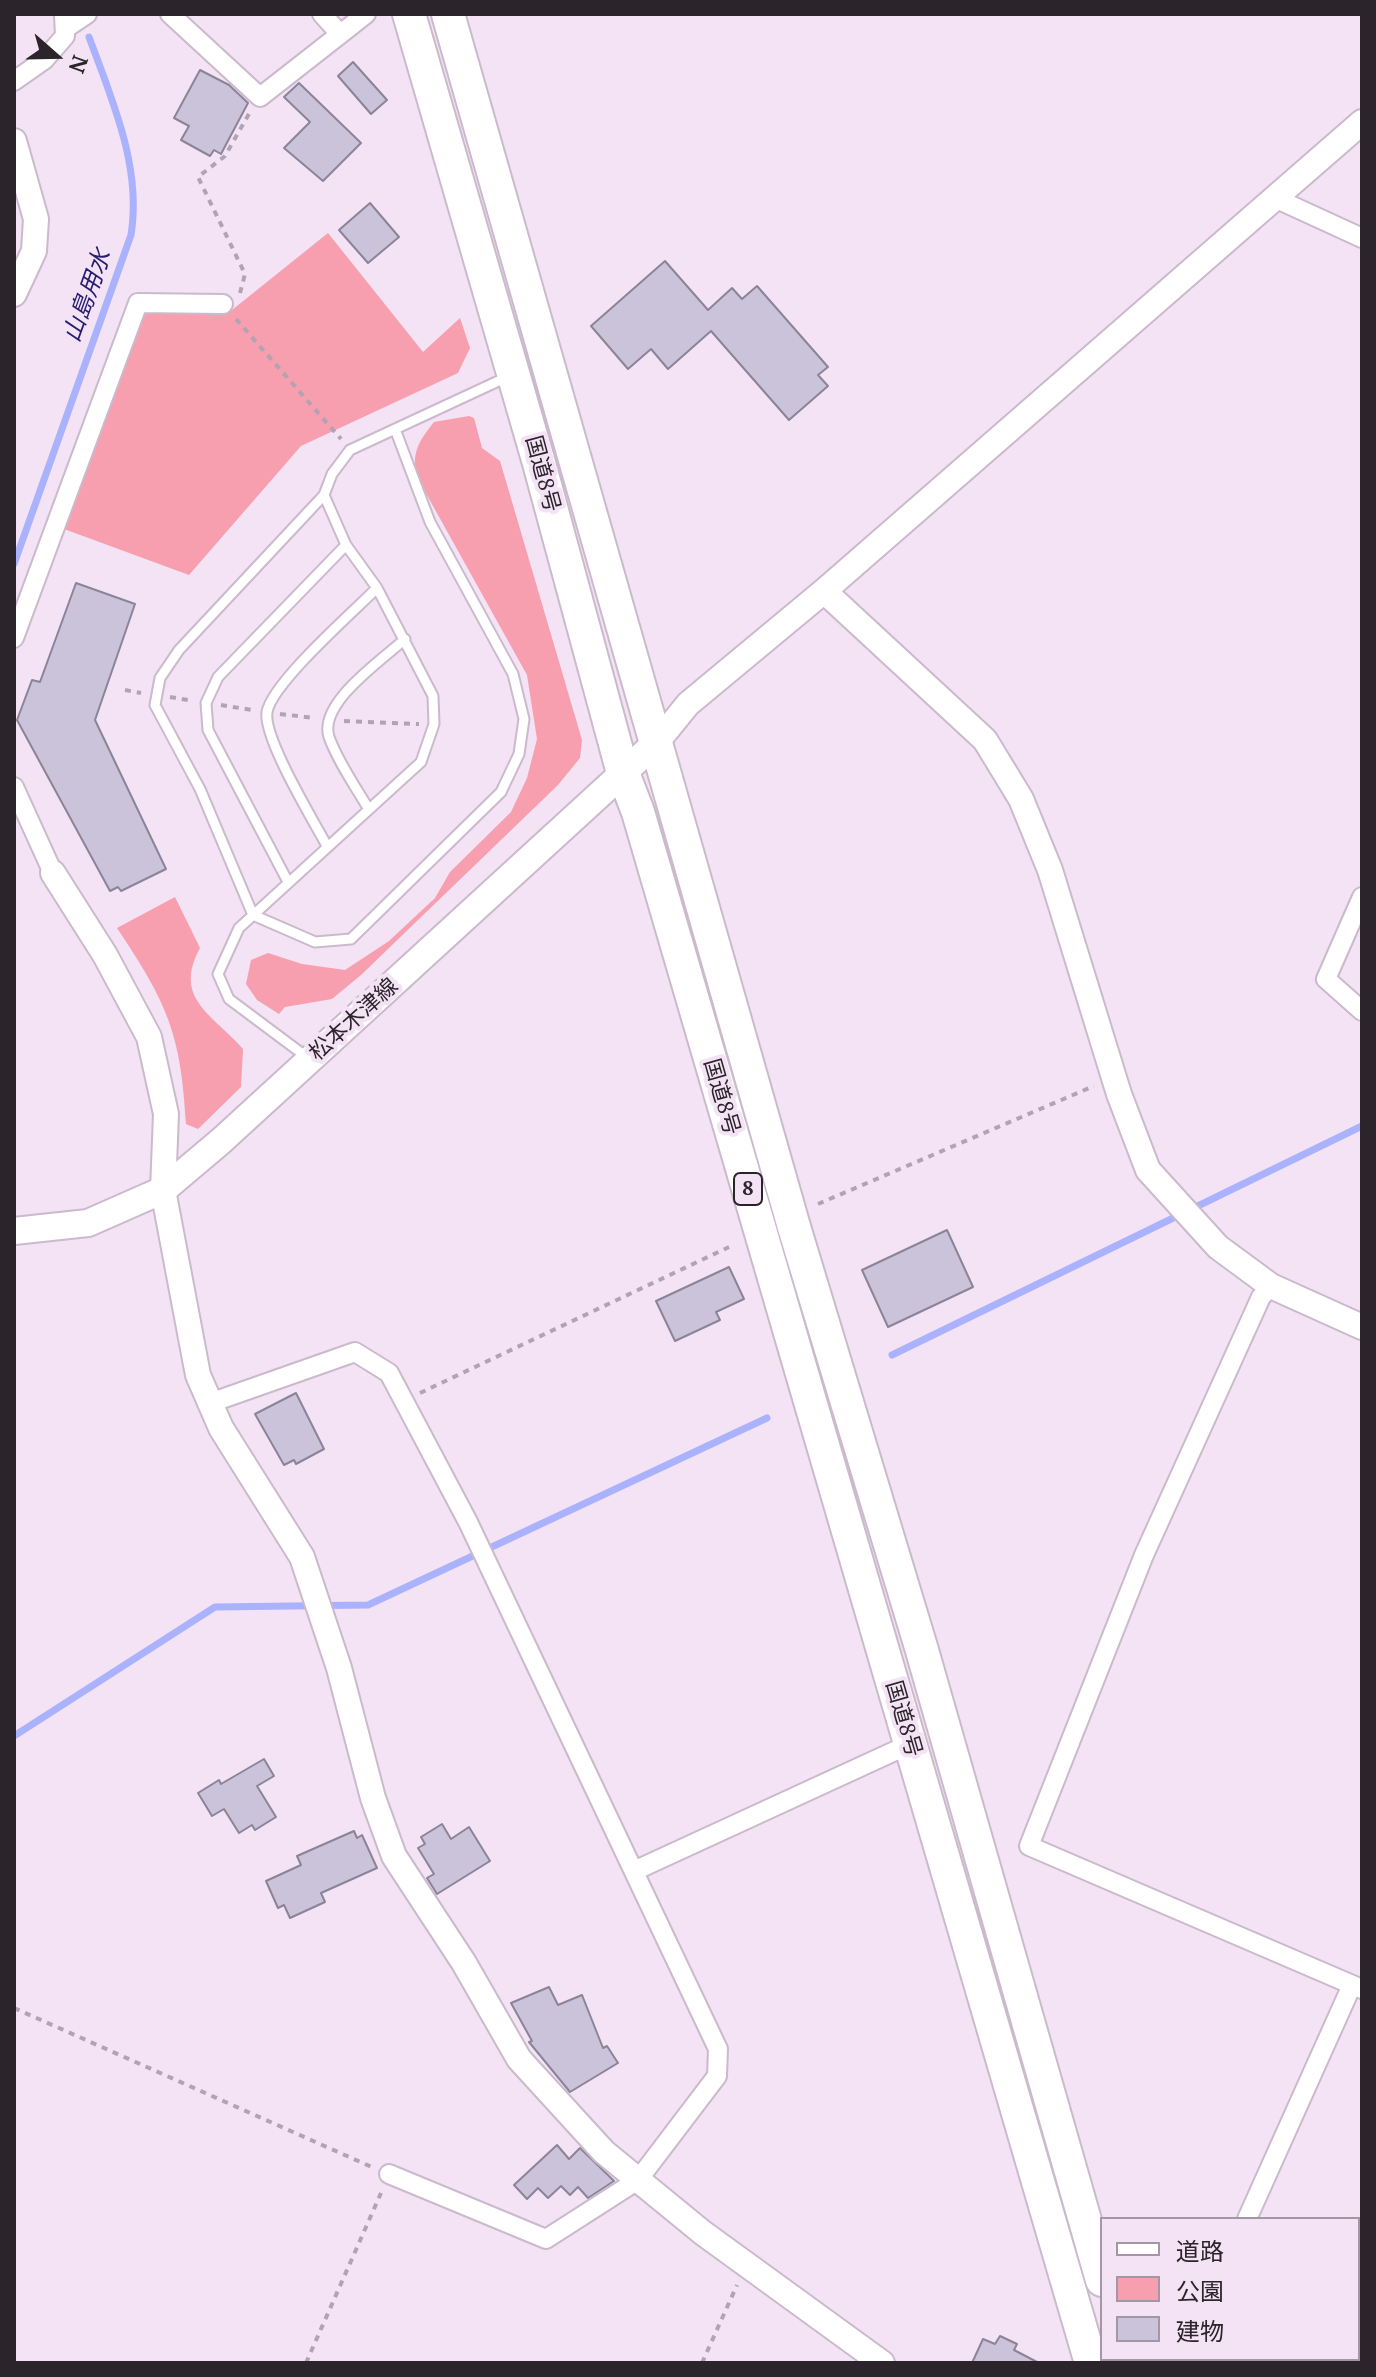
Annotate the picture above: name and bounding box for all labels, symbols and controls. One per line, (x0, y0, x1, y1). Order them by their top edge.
north arrow (16, 16, 96, 96)
text: N (63, 52, 96, 77)
water label: 山島用水 (58, 246, 118, 346)
street label: 国道8号 (519, 433, 565, 515)
street label: 松本木津線 (304, 973, 404, 1067)
street label: 国道8号 (698, 1056, 744, 1138)
road number: 8 (734, 1173, 762, 1205)
street label: 国道8号 (880, 1678, 926, 1760)
legend (1100, 2217, 1360, 2361)
text: 道路 (1176, 2235, 1224, 2267)
text: 公園 (1176, 2275, 1224, 2307)
text: 建物 (1176, 2315, 1224, 2347)

